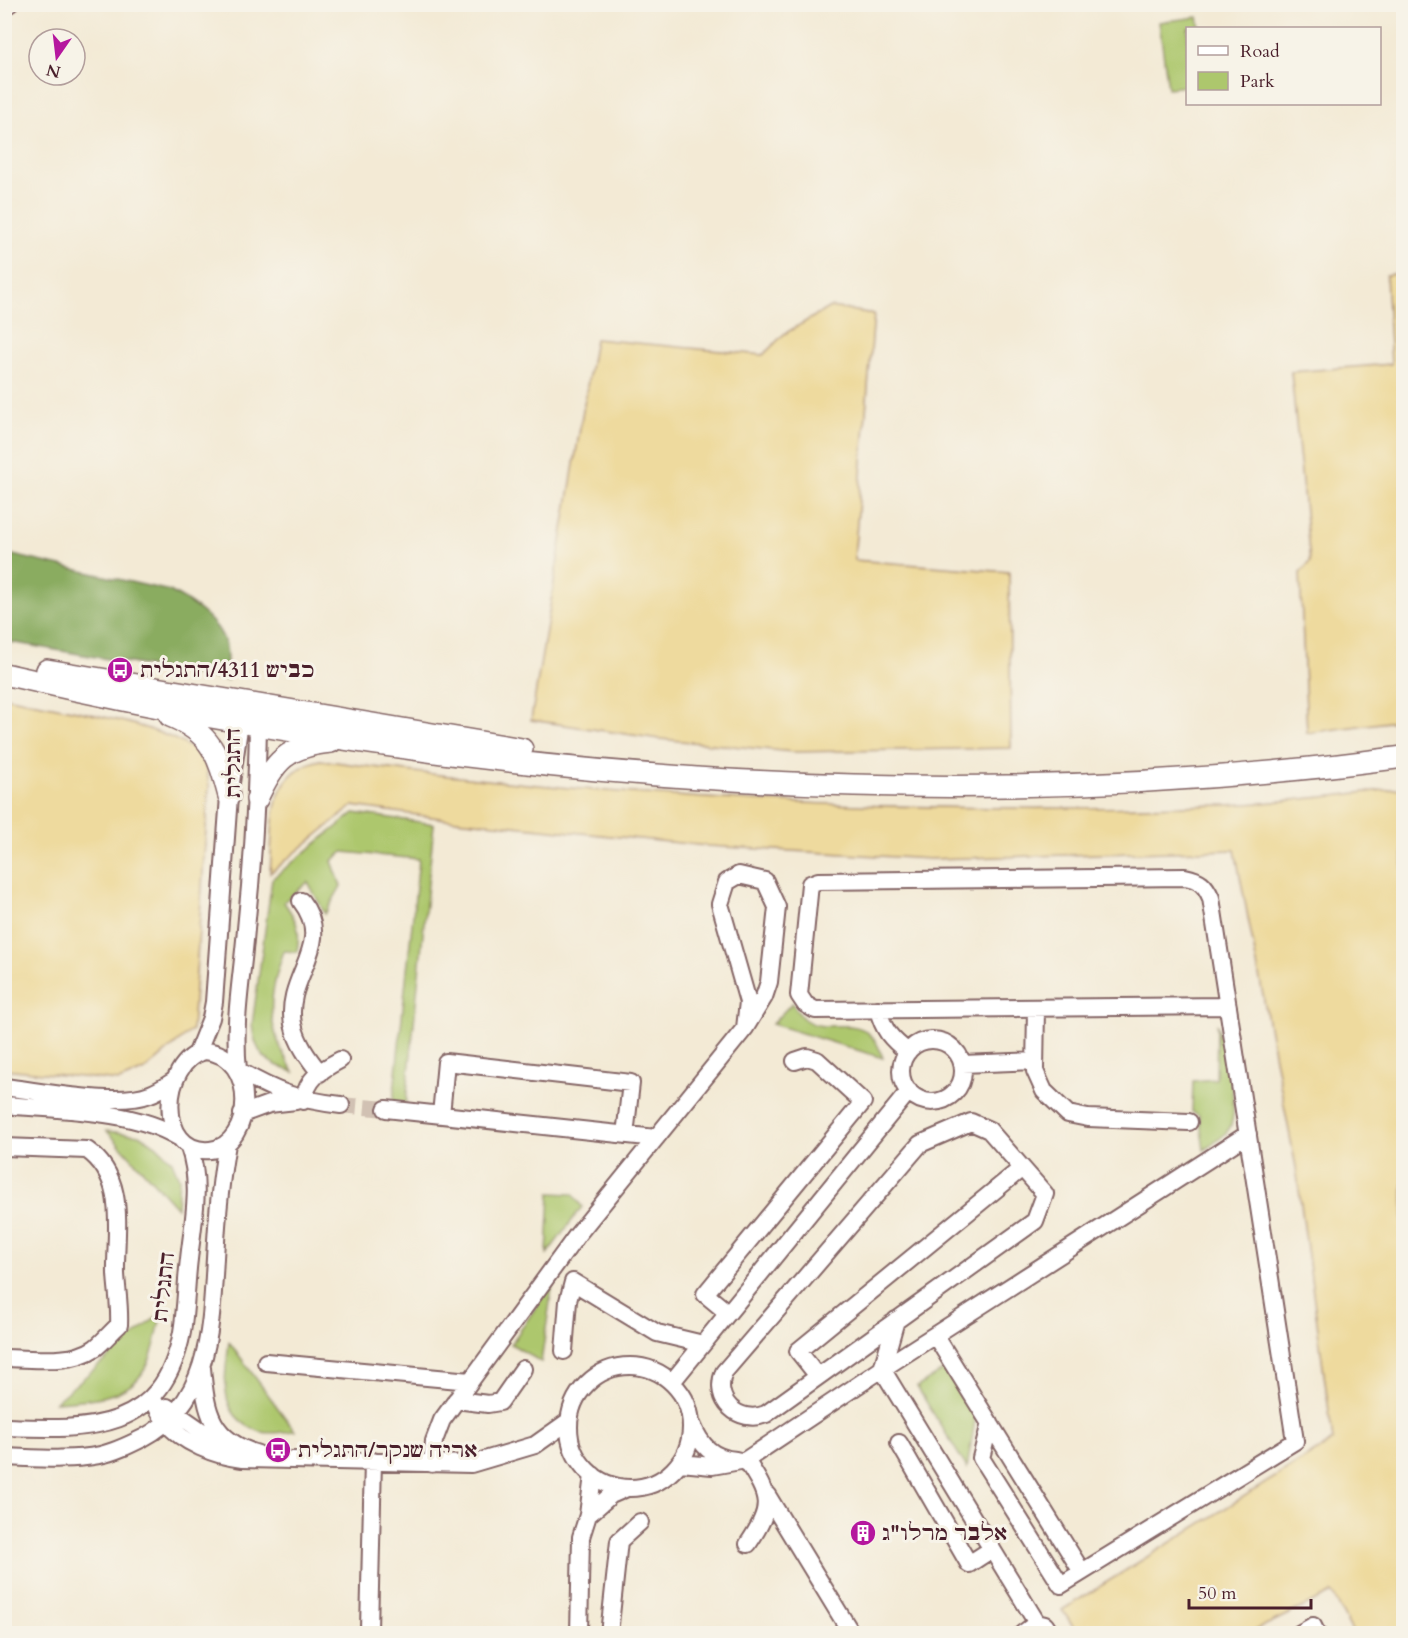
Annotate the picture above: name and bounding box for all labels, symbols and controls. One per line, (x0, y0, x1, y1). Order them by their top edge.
north arrow (27, 27, 87, 87)
legend (1186, 27, 1381, 105)
text: Road (1240, 39, 1280, 64)
text: N (44, 58, 63, 83)
text: Park (1240, 69, 1275, 94)
bus stop icon: כביש 4311/התגלית (105, 655, 135, 685)
place label: כביש 4311/התגלית (140, 656, 315, 685)
street label: התגלית (219, 728, 248, 798)
street label: התגלית (146, 1251, 182, 1323)
bus stop icon: אריה שנקר/התגלית (263, 1435, 293, 1465)
place label: אריה שנקר/התגלית (298, 1436, 478, 1465)
building icon: אלבר מרלו"ג (848, 1518, 878, 1548)
place label: אלבר מרלו"ג (882, 1519, 1007, 1548)
scale bar (1189, 1572, 1310, 1610)
text: 50 m (1198, 1581, 1237, 1606)

